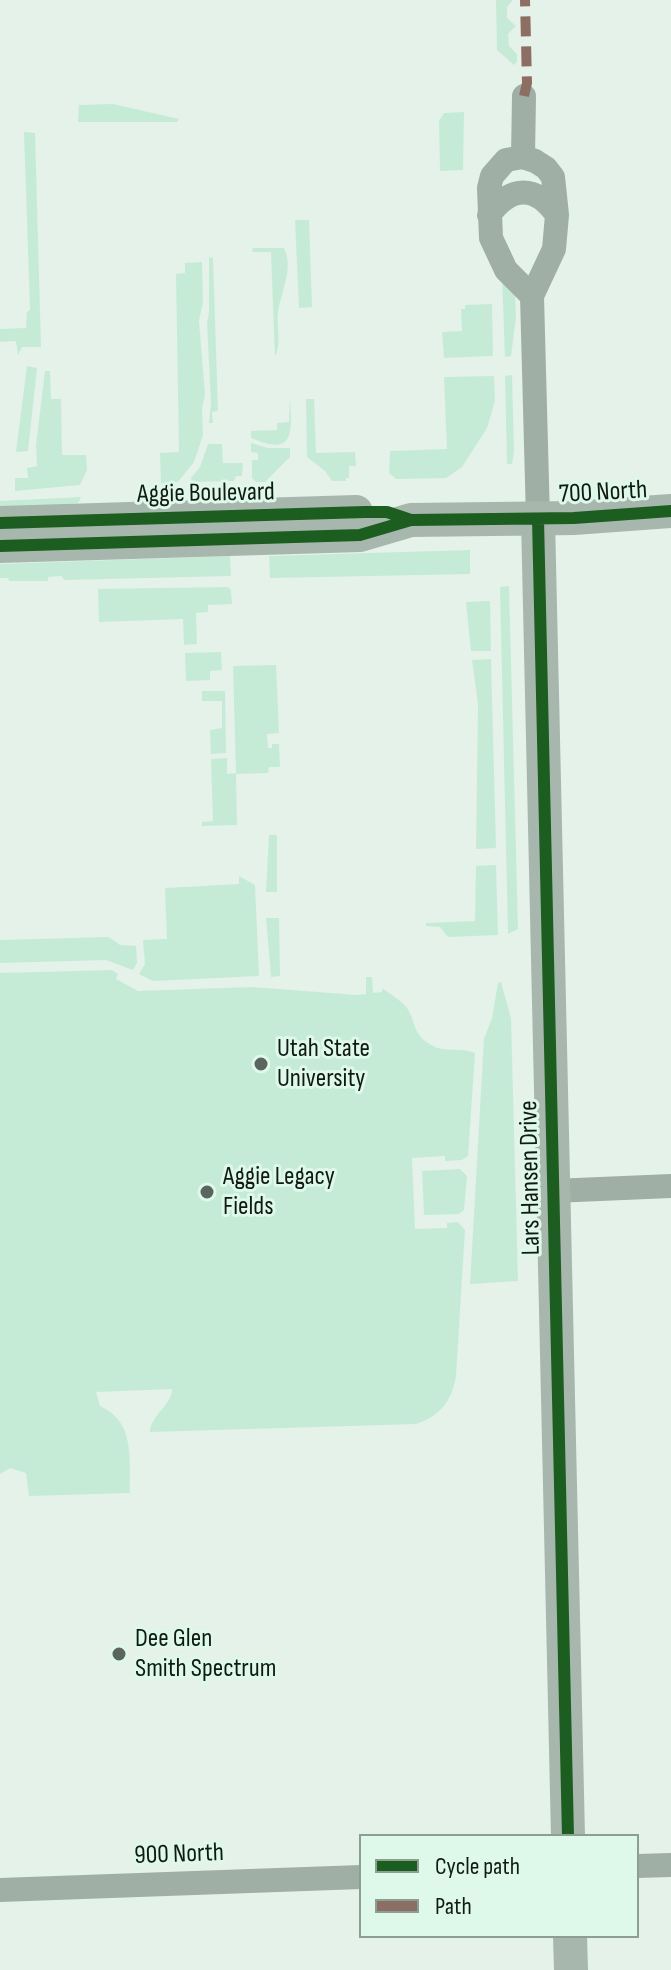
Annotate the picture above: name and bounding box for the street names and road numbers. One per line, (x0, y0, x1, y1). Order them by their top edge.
street label: 700 North (558, 475, 648, 511)
street label: Aggie Boulevard (137, 477, 275, 511)
street label: Lars Hansen Drive (514, 1100, 548, 1256)
street label: 900 North (134, 1838, 224, 1872)

